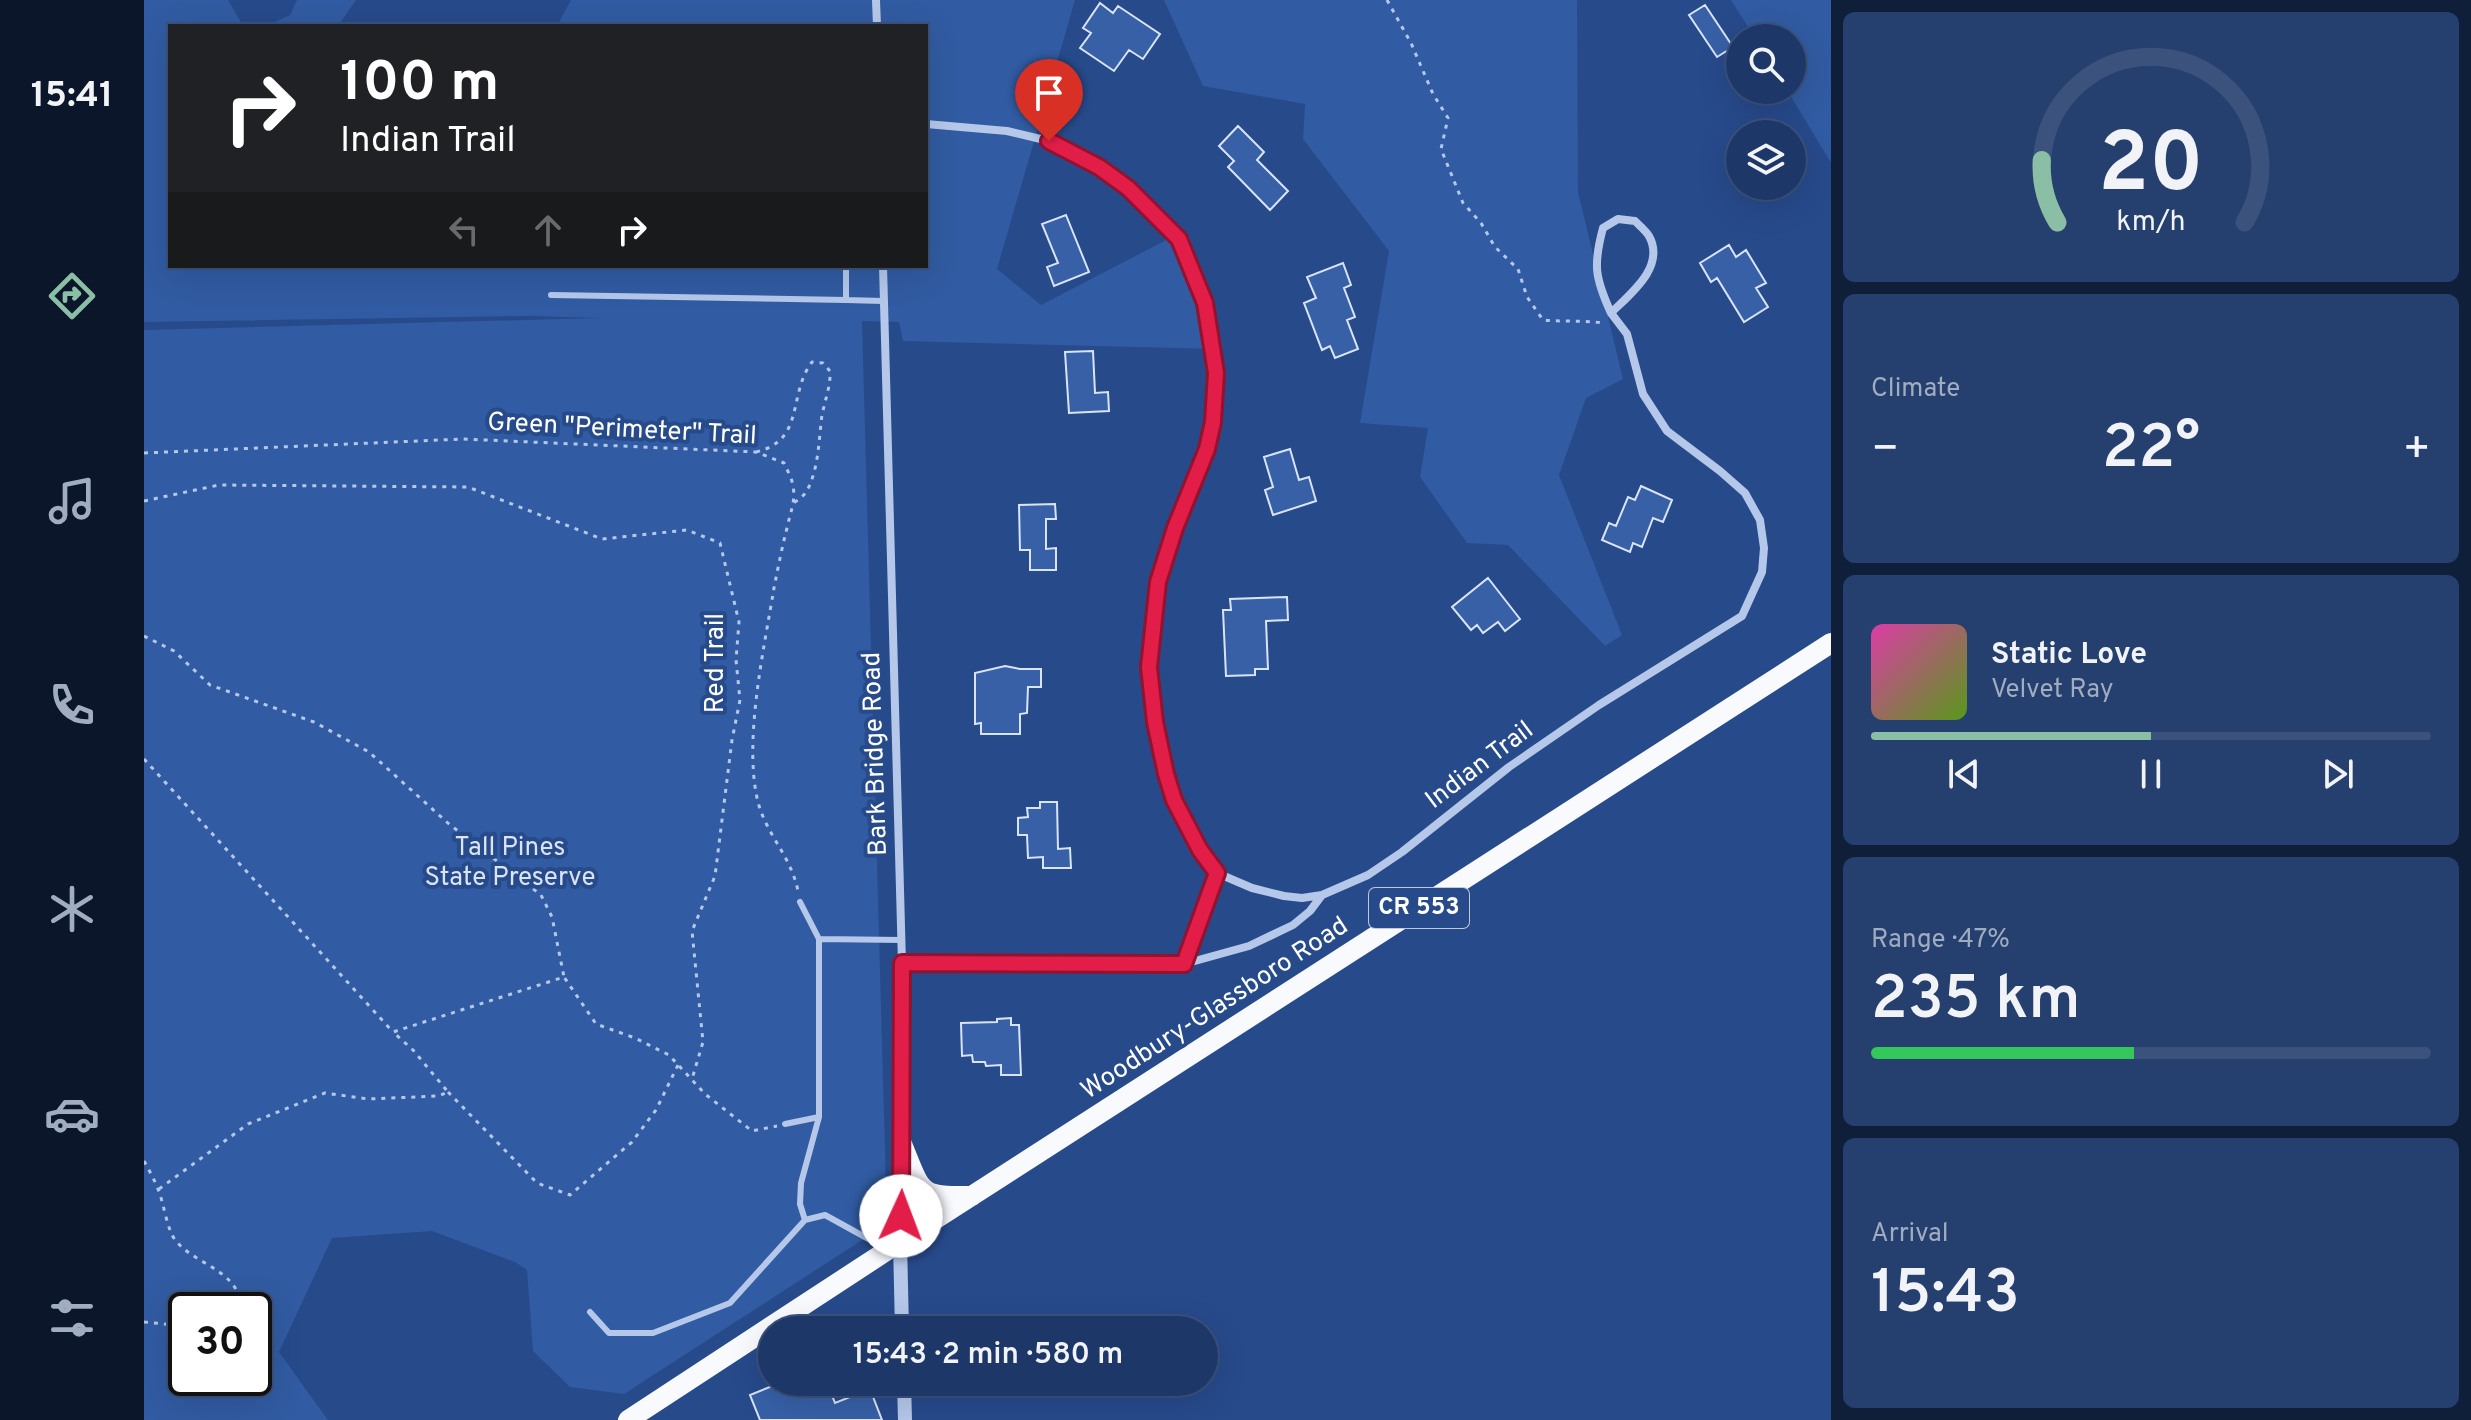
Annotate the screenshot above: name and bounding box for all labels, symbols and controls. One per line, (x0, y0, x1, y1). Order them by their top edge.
map controls (1726, 24, 1806, 200)
button: search (1726, 24, 1806, 104)
text: 100 m (340, 50, 499, 120)
icon: right (208, 56, 312, 160)
pin (1015, 59, 1083, 141)
icon: arrive (1027, 71, 1071, 115)
text: 15:41 (31, 74, 113, 120)
text: 20 (2098, 115, 2204, 220)
text: Indian Trail (340, 119, 516, 165)
button: layers (1726, 120, 1806, 200)
text: km/h (2116, 205, 2186, 241)
icon: left (442, 208, 486, 252)
icon: ahead (526, 208, 570, 252)
icon: right (610, 208, 654, 252)
icon: directions (44, 268, 100, 324)
text: Climate (1871, 373, 1960, 406)
street label: Green "Perimeter" Trail (486, 406, 758, 454)
text: 22° (2102, 413, 2200, 489)
text: − (1871, 423, 1899, 479)
text: + (2403, 423, 2431, 479)
icon: music (44, 473, 100, 529)
street label: Red Trail (700, 613, 733, 713)
text: Static Love (1991, 637, 2147, 674)
street label: Bark Bridge Road (856, 651, 896, 857)
text: Velvet Ray (1991, 674, 2114, 707)
icon: phone (44, 677, 100, 733)
street label: Indian Trail (1419, 715, 1541, 817)
icon: previous (1942, 752, 1986, 796)
icon: pause (2129, 752, 2173, 796)
icon: next (2316, 752, 2360, 796)
park label: Tall Pines State Preserve (424, 832, 596, 895)
icon: climate (44, 881, 100, 937)
road number: CR 553 (1369, 888, 1469, 928)
street label: Woodbury-Glassboro Road (1075, 910, 1355, 1108)
text: Range · 47% (1871, 924, 2010, 957)
text: 235 km (1871, 964, 2080, 1040)
icon: car (44, 1086, 100, 1142)
position arrow (859, 1174, 943, 1258)
text: Arrival (1871, 1218, 1949, 1251)
text: 15:43 (1871, 1258, 2020, 1334)
icon: filters (44, 1290, 100, 1346)
speed limit sign: 30 (168, 1292, 272, 1396)
text: 15:43 · 2 min · 580 m (853, 1337, 1123, 1374)

